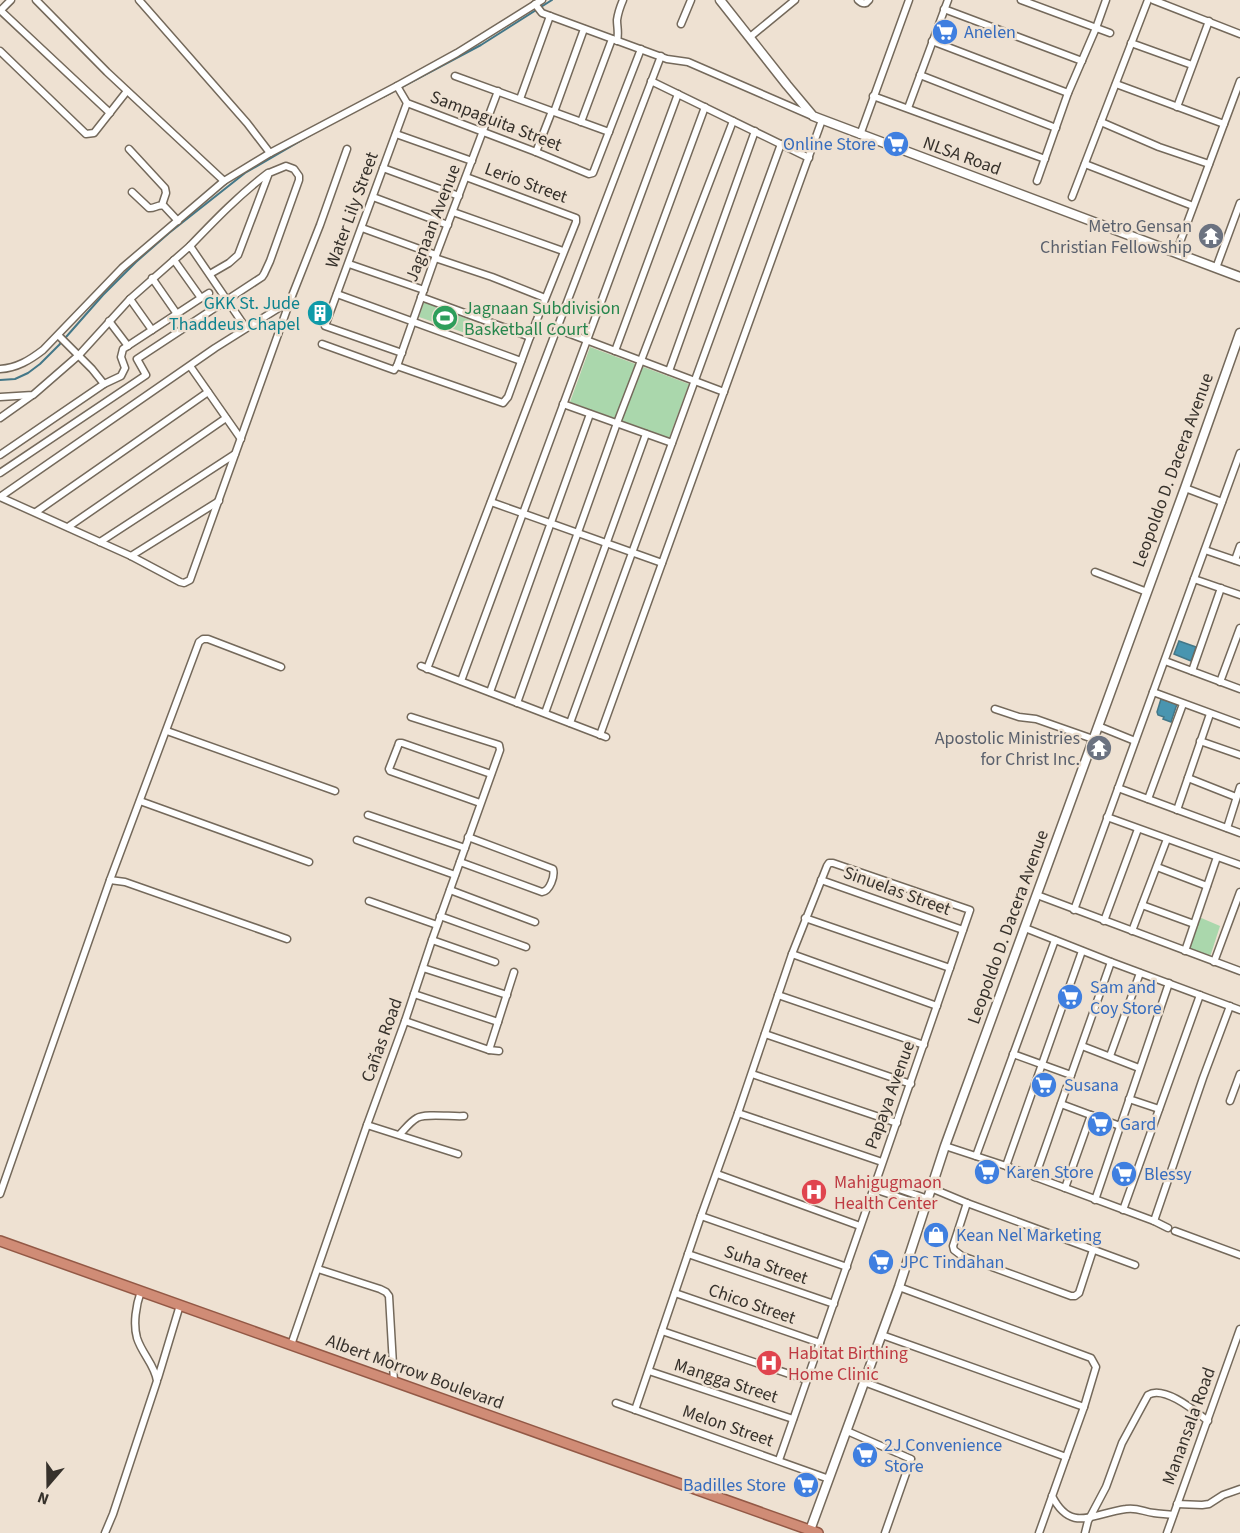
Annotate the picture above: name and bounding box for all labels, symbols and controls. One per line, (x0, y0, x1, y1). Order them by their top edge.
supermarket icon: Anelen (930, 17, 960, 47)
place label: Anelen (964, 20, 1016, 45)
street label: Sampaguita Street (427, 84, 565, 158)
supermarket icon: Online Store (881, 129, 911, 159)
street label: NLSA Road (919, 130, 1005, 182)
place label: Online Store (783, 132, 876, 157)
street label: Water Lily Street (319, 148, 385, 272)
street label: Lerio Street (481, 156, 571, 210)
street label: Jagnaan Avenue (399, 161, 467, 285)
place label: Metro Gensan Christian Fellowship (1040, 214, 1192, 260)
temple icon: Metro Gensan Christian Fellowship (1196, 221, 1226, 251)
place label: GKK St. Jude Thaddeus Chapel (169, 291, 300, 337)
place label: Jagnaan Subdivision Basketball Court (464, 296, 620, 342)
building icon: GKK St. Jude Thaddeus Chapel (305, 298, 335, 328)
sports icon: Jagnaan Subdivision Basketball Court (430, 303, 460, 333)
street label: Leopoldo D. Dacera Avenue (1126, 369, 1220, 571)
place label: Apostolic Ministries for Christ Inc. (935, 726, 1080, 772)
temple icon: Apostolic Ministries for Christ Inc. (1084, 733, 1114, 763)
street label: Leopoldo D. Dacera Avenue (961, 826, 1055, 1028)
street label: Sinuelas Street (840, 860, 954, 922)
place label: Sam and Coy Store (1090, 975, 1162, 1021)
supermarket icon: Sam and Coy Store (1055, 982, 1085, 1012)
street label: Cañas Road (355, 994, 409, 1086)
street label: Papaya Avenue (859, 1037, 921, 1153)
supermarket icon: Susana (1029, 1070, 1059, 1100)
place label: Susana (1064, 1073, 1119, 1098)
supermarket icon: Gard (1085, 1109, 1115, 1139)
place label: Gard (1120, 1112, 1156, 1137)
supermarket icon: Karen Store (972, 1157, 1002, 1187)
supermarket icon: Blessy (1109, 1159, 1139, 1189)
place label: Karen Store (1006, 1160, 1094, 1185)
place label: Blessy (1144, 1162, 1192, 1187)
place label: Mahigugmaon Health Center (834, 1170, 942, 1216)
hospital icon: Mahigugmaon Health Center (799, 1177, 829, 1207)
shop icon: Kean Nel Marketing (921, 1220, 951, 1250)
place label: Kean Nel Marketing (956, 1223, 1101, 1248)
street label: Suha Street (721, 1239, 811, 1291)
supermarket icon: JPC Tindahan (866, 1247, 896, 1277)
place label: JPC Tindahan (900, 1250, 1004, 1275)
street label: Chico Street (705, 1277, 799, 1331)
street label: Albert Morrow Boulevard (323, 1328, 507, 1416)
place label: Habitat Birthing Home Clinic (788, 1341, 908, 1387)
hospital icon: Habitat Birthing Home Clinic (754, 1348, 784, 1378)
street label: Mangga Street (671, 1352, 781, 1410)
street label: Manansala Road (1156, 1364, 1222, 1488)
street label: Melon Street (679, 1399, 777, 1453)
place label: 2J Convenience Store (884, 1433, 1002, 1479)
supermarket icon: 2J Convenience Store (850, 1440, 880, 1470)
north arrow (18, 1455, 78, 1515)
supermarket icon: Badilles Store (791, 1470, 821, 1500)
place label: Badilles Store (683, 1473, 786, 1498)
text: N (34, 1486, 52, 1510)

